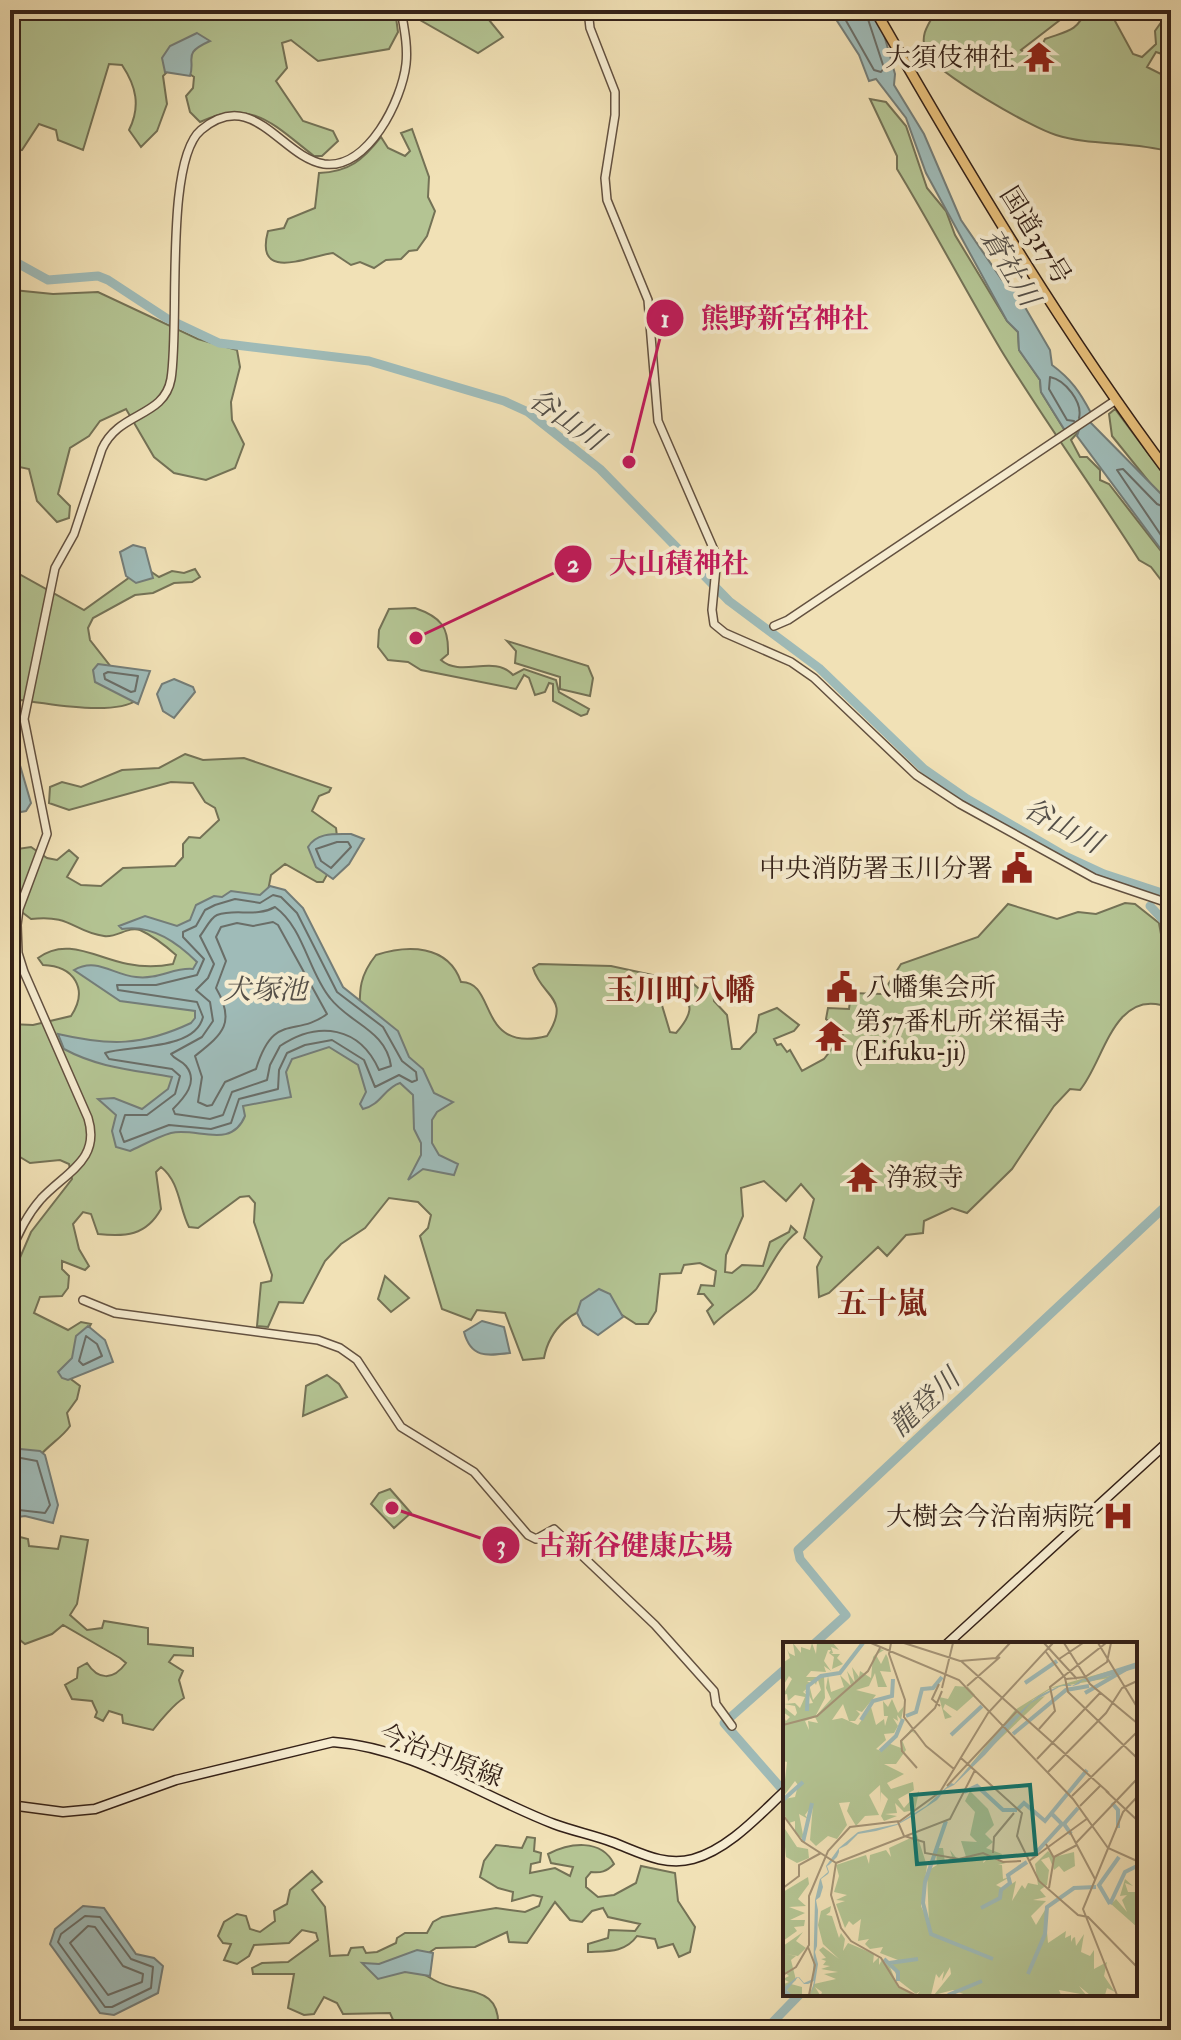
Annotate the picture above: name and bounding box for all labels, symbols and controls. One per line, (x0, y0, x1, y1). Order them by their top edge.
temple icon: 大須伎神社 (1022, 40, 1056, 74)
place label: 大須伎神社 (885, 42, 1015, 74)
street label: 国道317号 (993, 181, 1078, 290)
water label: 蒼社川 (973, 223, 1048, 315)
callout: 熊野新宮神社 (645, 292, 885, 344)
text: 熊野新宮神社 (701, 302, 869, 337)
text: 1 (661, 304, 669, 335)
water label: 谷山川 (522, 382, 613, 460)
callout: 大山積神社 (553, 538, 765, 590)
text: 大山積神社 (609, 547, 749, 582)
text: 2 (567, 549, 579, 580)
water label: 谷山川 (1017, 791, 1110, 863)
public building icon: 中央消防署玉川分署 (1000, 851, 1034, 885)
place label: 中央消防署玉川分署 (759, 853, 993, 885)
public building icon: 八幡集会所 (825, 970, 859, 1004)
district label: 玉川町八幡 (605, 972, 755, 1009)
place label: 八幡集会所 (866, 972, 996, 1004)
water label: 犬塚池 (223, 973, 310, 1008)
place label: 第57番札所 栄福寺 (Eifuku-ji) (855, 1006, 1066, 1068)
temple icon: 第57番札所 栄福寺 (Eifuku-ji) (814, 1019, 848, 1053)
temple icon: 浄寂寺 (845, 1160, 879, 1194)
place label: 浄寂寺 (886, 1162, 964, 1194)
district label: 五十嵐 (837, 1285, 927, 1322)
water label: 龍登川 (882, 1360, 970, 1445)
hospital icon: 大樹会今治南病院 (1101, 1499, 1135, 1533)
place label: 大樹会今治南病院 (886, 1501, 1094, 1533)
callout: 古新谷健康広場 (481, 1519, 749, 1571)
text: 古新谷健康広場 (537, 1529, 733, 1564)
text: 3 (496, 1530, 506, 1561)
inset map (783, 1642, 1137, 1996)
street label: 今治丹原線 (374, 1718, 507, 1794)

